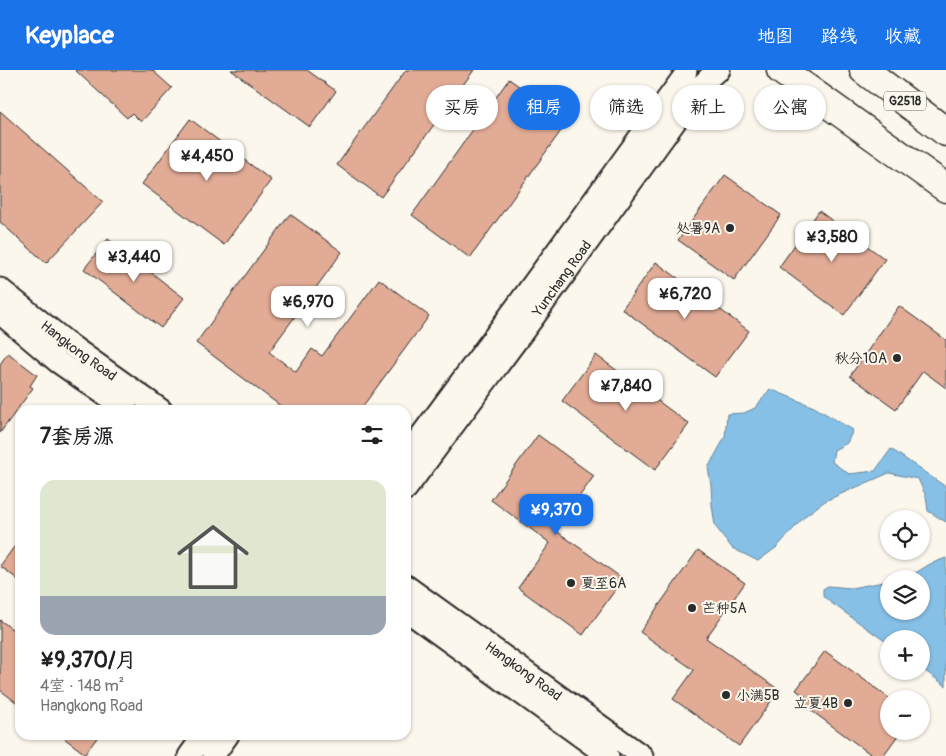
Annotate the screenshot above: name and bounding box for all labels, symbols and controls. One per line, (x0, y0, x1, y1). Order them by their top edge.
text: Keyplace (25, 21, 114, 50)
text: 地图 (757, 25, 793, 48)
text: 路线 (821, 25, 857, 48)
text: 收藏 (885, 25, 921, 48)
chip: 买房 (426, 85, 498, 130)
chip: 租房 (508, 85, 580, 130)
chip: 筛选 (590, 85, 662, 130)
chip: 新上 (672, 85, 744, 130)
chip: 公寓 (754, 85, 826, 130)
road number: G2518 (884, 92, 926, 110)
pin: ¥4,450 (166, 140, 248, 182)
text: ¥4,450 (180, 146, 234, 166)
place label: 处暑9A (676, 220, 720, 237)
pin: ¥3,580 (791, 220, 873, 263)
marker: 处暑9A (724, 222, 736, 234)
text: ¥3,580 (806, 227, 858, 247)
street label: Yunchang Road (528, 237, 595, 321)
pin: ¥3,440 (93, 240, 175, 283)
text: ¥3,440 (107, 247, 161, 267)
pin: ¥6,720 (644, 278, 726, 320)
text: ¥6,720 (659, 284, 711, 304)
pin: ¥6,970 (267, 286, 349, 328)
text: ¥6,970 (282, 292, 334, 312)
street label: Hangkong Road (37, 317, 120, 385)
place label: 秋分10A (835, 350, 887, 367)
marker: 秋分10A (891, 352, 903, 364)
pin: ¥7,840 (585, 370, 667, 412)
text: ¥7,840 (600, 376, 652, 396)
icon: filters (358, 421, 386, 449)
text: 7套房源 (40, 423, 114, 450)
pin: ¥9,370 (515, 494, 597, 536)
text: ¥9,370 (530, 500, 582, 520)
map controls (880, 510, 930, 740)
button: locate (880, 510, 930, 560)
icon: home (168, 512, 258, 602)
button: layers (880, 570, 930, 620)
place label: 夏至6A (581, 575, 626, 592)
marker: 夏至6A (565, 577, 577, 589)
place label: 芒种5A (702, 600, 747, 617)
marker: 芒种5A (686, 602, 698, 614)
button: + (880, 630, 930, 680)
street label: Hangkong Road (482, 638, 565, 705)
text: ¥9,370/月 (40, 647, 136, 674)
text: 4室 · 148 m² (40, 676, 124, 696)
place label: 小满5B (736, 687, 780, 704)
marker: 小满5B (720, 689, 732, 701)
button: − (880, 690, 930, 740)
place label: 立夏4B (794, 695, 838, 712)
text: Hangkong Road (40, 696, 143, 716)
marker: 立夏4B (842, 697, 854, 709)

